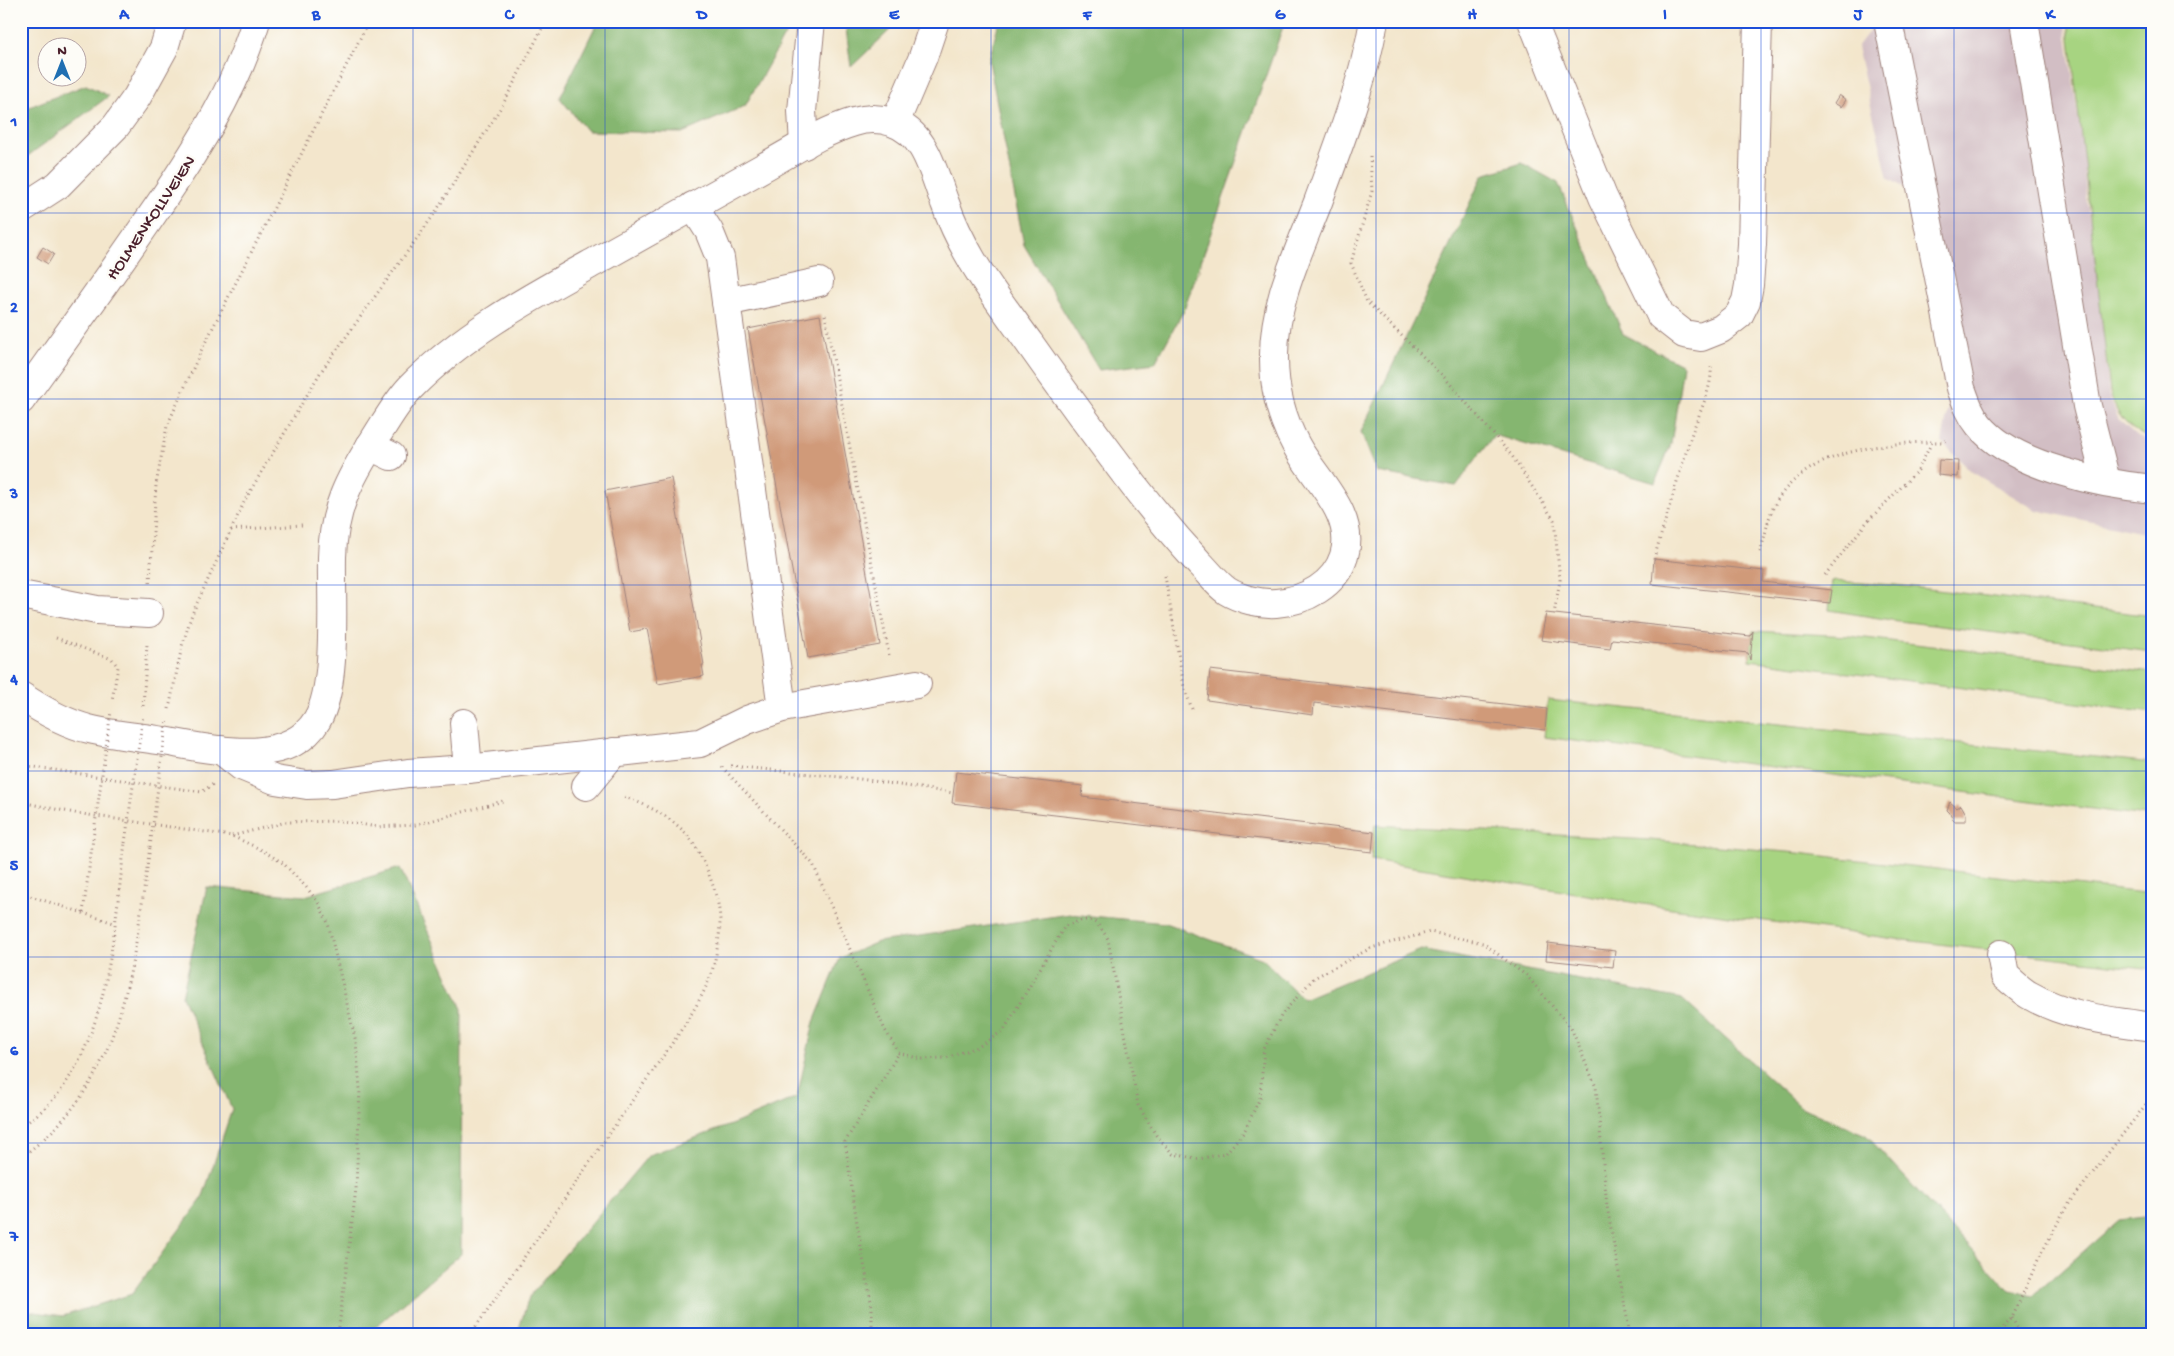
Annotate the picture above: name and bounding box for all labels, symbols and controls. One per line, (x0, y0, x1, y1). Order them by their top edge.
text: A (118, 7, 130, 26)
text: B (311, 7, 321, 26)
text: C (504, 7, 515, 26)
text: D (695, 7, 708, 26)
text: E (889, 7, 900, 26)
text: F (1082, 7, 1093, 26)
text: G (1275, 7, 1286, 26)
text: H (1467, 7, 1477, 26)
text: I (1663, 7, 1667, 26)
text: J (1853, 7, 1864, 26)
text: K (2045, 7, 2057, 26)
north arrow (38, 38, 88, 88)
text: N (57, 43, 67, 60)
text: 1 (10, 114, 17, 133)
street label: HOLMENKOLLVEIEN (103, 152, 201, 285)
text: 2 (10, 300, 18, 319)
text: 3 (9, 486, 18, 505)
text: 4 (9, 672, 18, 691)
text: 5 (10, 858, 19, 877)
text: 6 (10, 1043, 19, 1062)
text: 7 (9, 1229, 19, 1248)

